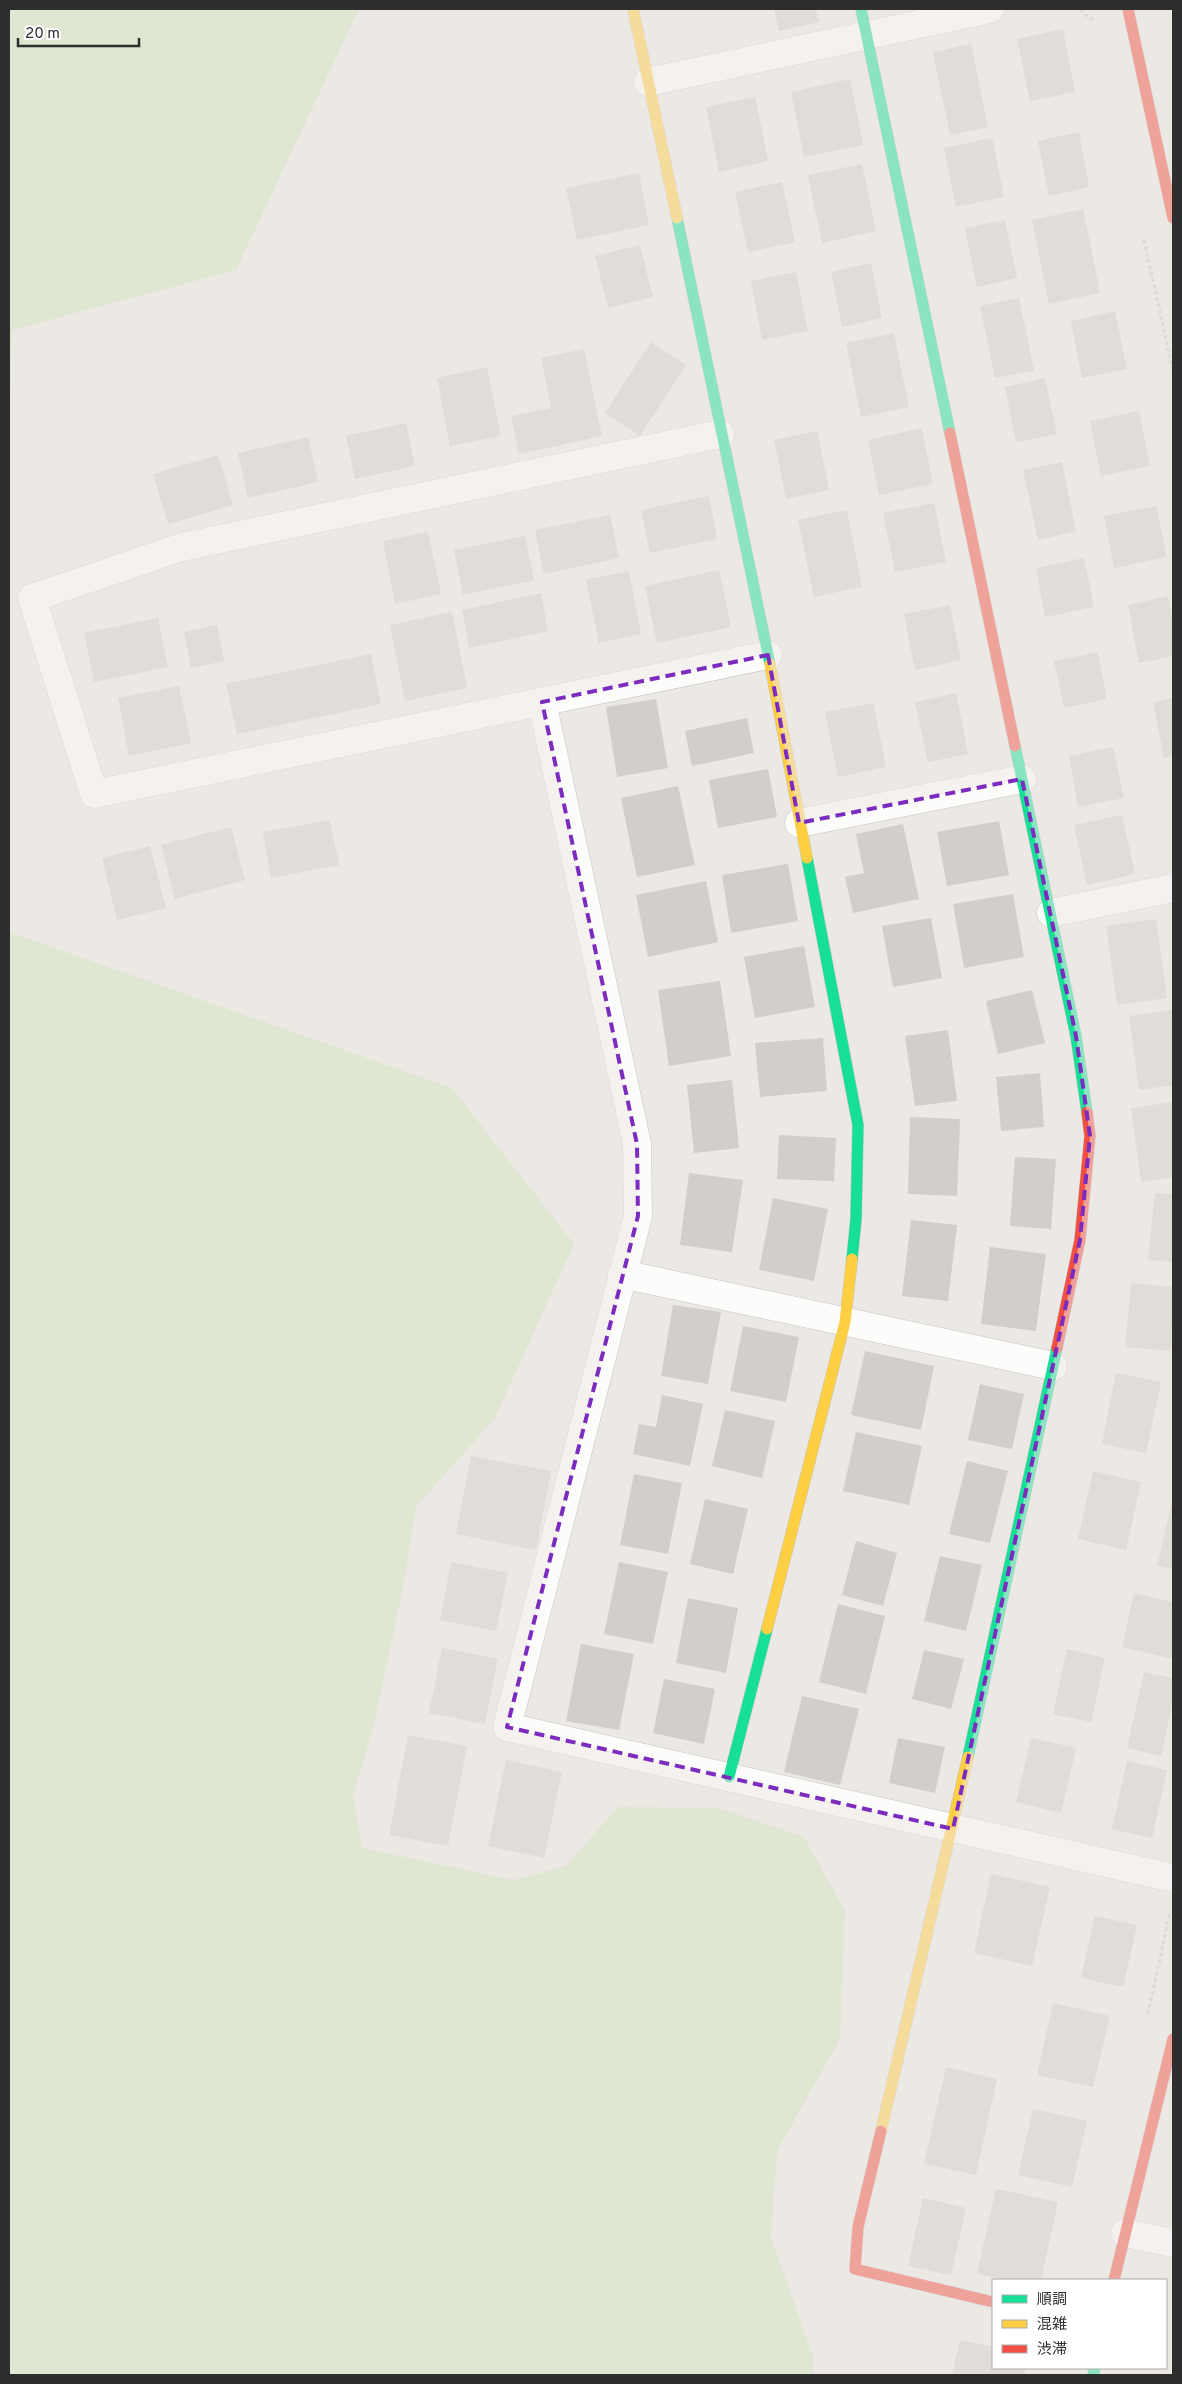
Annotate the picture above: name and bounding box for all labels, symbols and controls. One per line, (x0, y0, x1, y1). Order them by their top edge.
scale bar (18, 15, 139, 47)
text: 20 m (25, 25, 60, 44)
legend (992, 2279, 1167, 2369)
text: 順調 (1037, 2291, 1067, 2310)
text: 混雑 (1037, 2316, 1067, 2335)
text: 渋滞 (1037, 2341, 1067, 2360)

